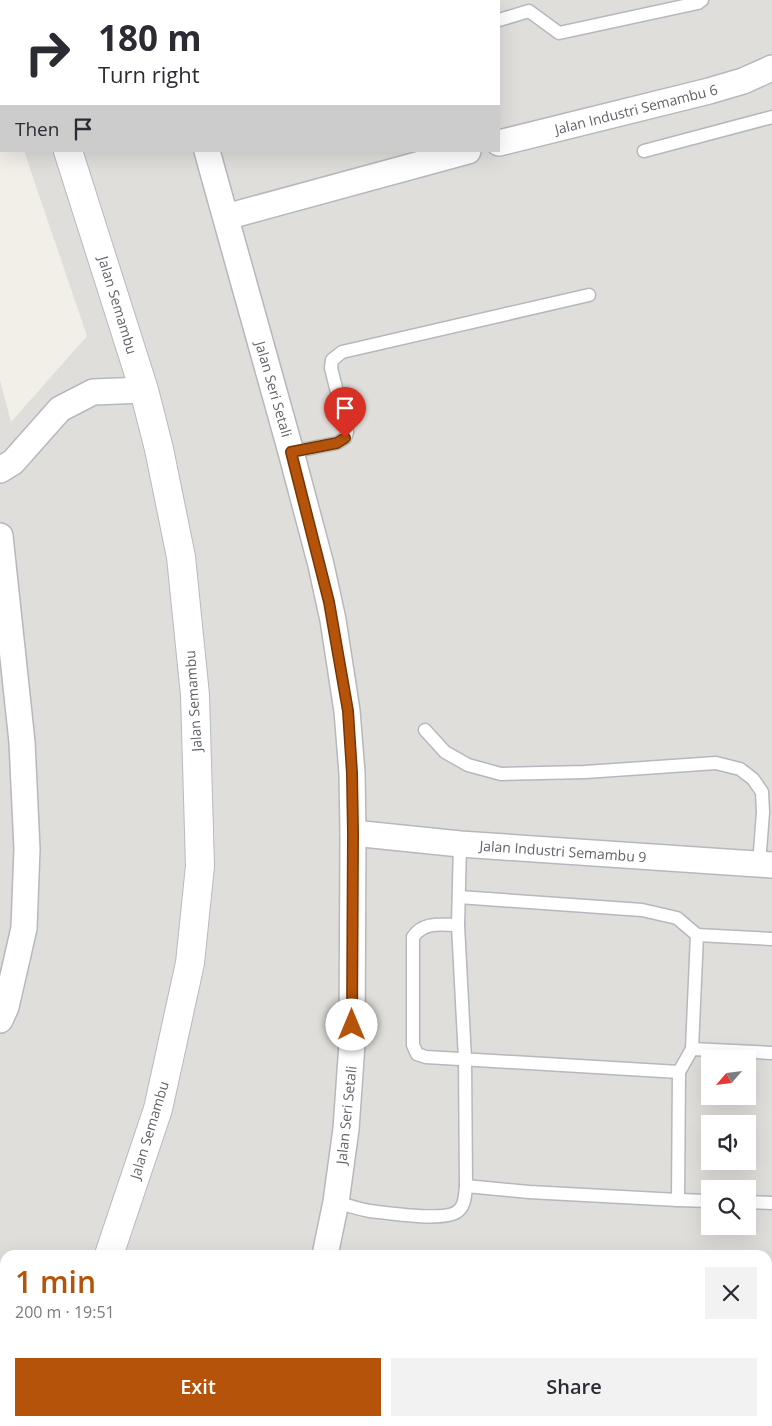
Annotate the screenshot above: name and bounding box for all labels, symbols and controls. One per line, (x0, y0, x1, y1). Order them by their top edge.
text: 180 m (98, 14, 202, 61)
icon: right (15, 20, 80, 85)
text: Turn right (98, 59, 200, 89)
street label: Jalan Industri Semambu 6 (551, 80, 719, 139)
icon: arrive (69, 115, 97, 143)
text: Then (15, 116, 59, 142)
street label: Jalan Semambu (93, 252, 142, 356)
street label: Jalan Seri Setali (251, 337, 297, 439)
pin (324, 387, 366, 438)
icon: arrive (331, 394, 359, 422)
street label: Jalan Semambu (180, 650, 206, 754)
street label: Jalan Industri Semambu 9 (477, 836, 647, 866)
position arrow (325, 998, 377, 1050)
north arrow (701, 1050, 756, 1105)
map controls (701, 1050, 756, 1235)
street label: Jalan Seri Setali (331, 1065, 361, 1167)
street label: Jalan Semambu (124, 1079, 173, 1183)
button: sound (701, 1115, 756, 1170)
button: search (701, 1180, 756, 1235)
text: 1 min (15, 1261, 96, 1302)
button: close (705, 1267, 757, 1319)
text: 200 m · 19:51 (15, 1301, 115, 1323)
button: Exit (15, 1358, 381, 1416)
button: Share (391, 1358, 757, 1416)

